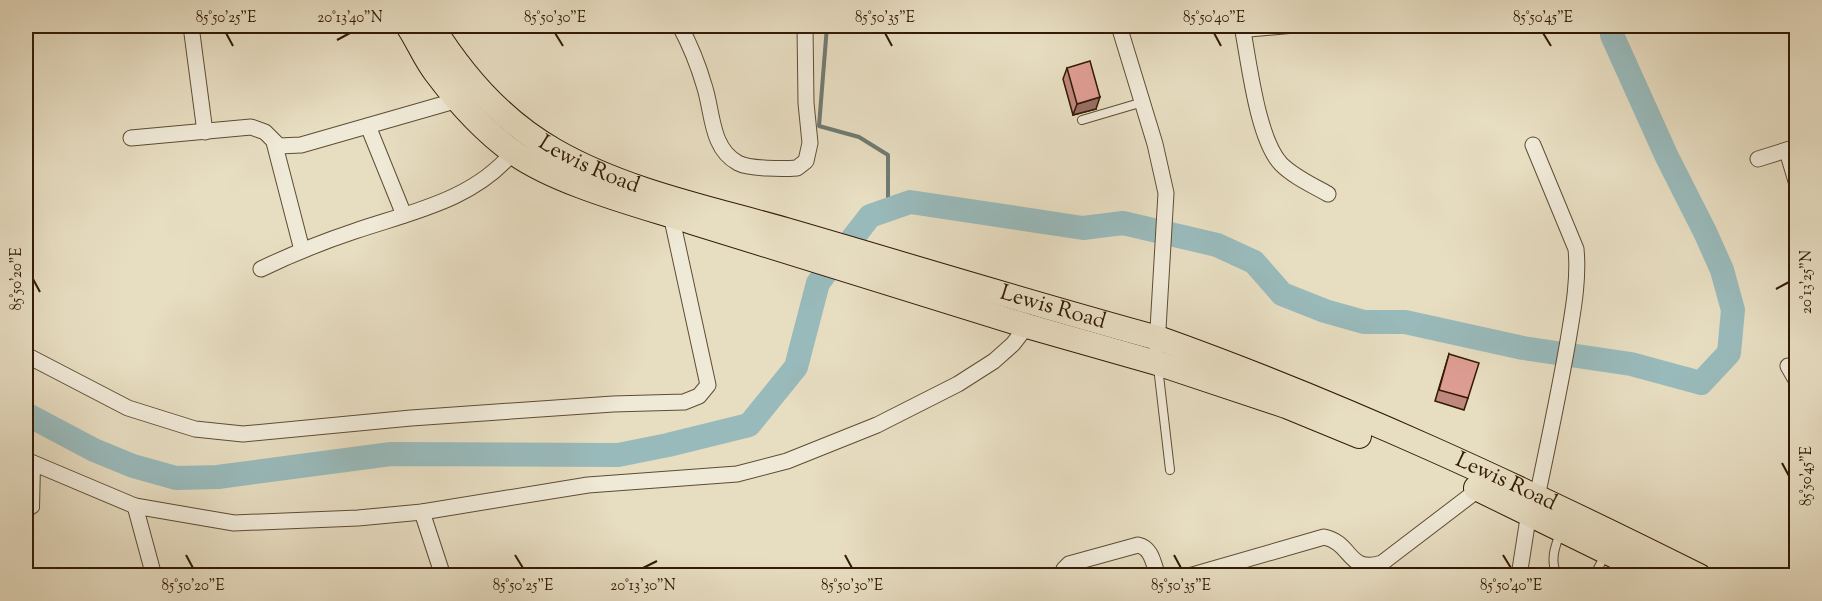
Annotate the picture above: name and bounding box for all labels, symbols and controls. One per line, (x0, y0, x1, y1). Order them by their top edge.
text: 85°50'25"E (196, 8, 256, 29)
text: 20°13'40"N (317, 8, 383, 29)
text: 85°50'30"E (524, 8, 586, 29)
text: 85°50'35"E (855, 8, 915, 29)
text: 85°50'40"E (1183, 8, 1245, 29)
text: 85°50'45"E (1513, 8, 1573, 29)
street label: Lewis Road (531, 128, 644, 203)
text: 85°50'20"E (7, 248, 28, 310)
text: 20°13'25"N (1797, 250, 1818, 314)
street label: Lewis Road (996, 278, 1109, 339)
street label: Lewis Road (1450, 445, 1562, 520)
text: 85°50'45"E (1797, 446, 1818, 506)
text: 85°50'20"E (162, 576, 224, 597)
text: 85°50'25"E (493, 576, 553, 597)
text: 20°13'30"N (610, 576, 676, 597)
text: 85°50'30"E (821, 576, 883, 597)
text: 85°50'35"E (1151, 576, 1211, 597)
text: 85°50'40"E (1480, 576, 1542, 597)

